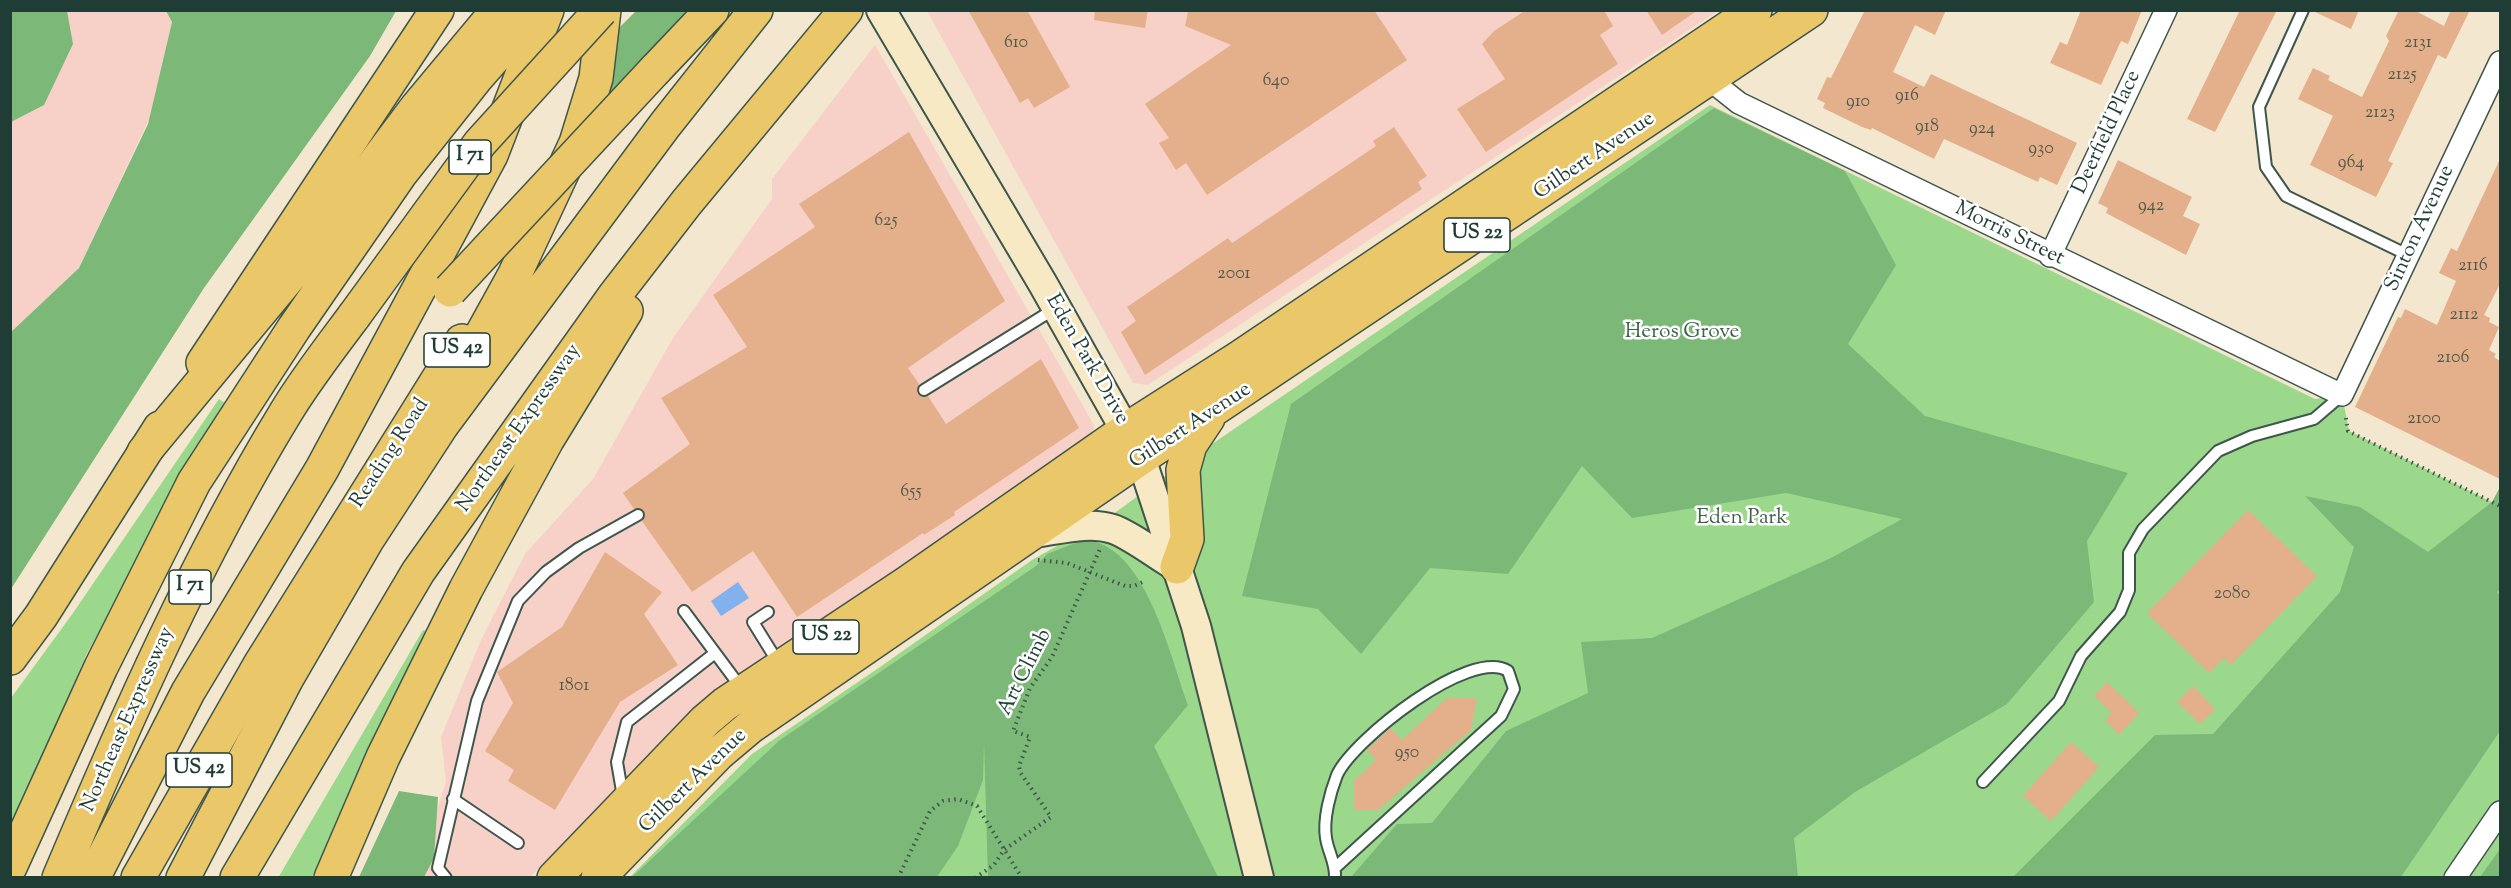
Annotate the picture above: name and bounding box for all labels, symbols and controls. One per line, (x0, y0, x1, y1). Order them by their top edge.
house number: 610 (1004, 33, 1028, 55)
house number: 2131 (2404, 33, 2432, 55)
house number: 2125 (2387, 65, 2417, 87)
street label: Deerfield Place (2068, 67, 2148, 199)
house number: 640 (1262, 71, 1290, 93)
house number: 916 (1895, 86, 1919, 108)
house number: 910 (1846, 92, 1870, 114)
house number: 2123 (2365, 103, 2395, 125)
street label: Gilbert Avenue (1530, 107, 1660, 207)
house number: 918 (1915, 117, 1939, 139)
house number: 924 (1969, 119, 1995, 141)
house number: 930 (2028, 139, 2054, 161)
road number: I 71 (449, 140, 491, 174)
house number: 964 (2338, 153, 2364, 175)
street label: Sinton Avenue (2381, 162, 2461, 296)
house number: 942 (2138, 196, 2164, 218)
street label: Morris Street (1950, 198, 2068, 272)
house number: 625 (874, 211, 898, 233)
road number: US 22 (1444, 218, 1510, 252)
house number: 2116 (2458, 256, 2488, 278)
house number: 2001 (1217, 264, 1251, 286)
street label: Eden Park Drive (1039, 290, 1133, 430)
house number: 2112 (2449, 305, 2479, 327)
park label: Heros Grove (1625, 320, 1739, 346)
road number: US 42 (424, 333, 490, 367)
street label: Northeast Expressway (452, 340, 588, 518)
house number: 2106 (2437, 348, 2469, 370)
street label: Gilbert Avenue (1125, 378, 1257, 476)
street label: Reading Road (346, 394, 436, 514)
house number: 2100 (2407, 409, 2441, 431)
house number: 655 (900, 482, 922, 504)
park label: Eden Park (1696, 506, 1788, 532)
road number: I 71 (169, 570, 211, 604)
house number: 2080 (2214, 584, 2250, 606)
road number: US 22 (793, 620, 859, 654)
street label: Northeast Expressway (77, 624, 181, 816)
street label: Art Climb (994, 626, 1058, 720)
house number: 1801 (559, 676, 589, 698)
street label: Gilbert Avenue (635, 724, 753, 840)
house number: 950 (1395, 743, 1419, 765)
road number: US 42 (166, 753, 232, 787)

